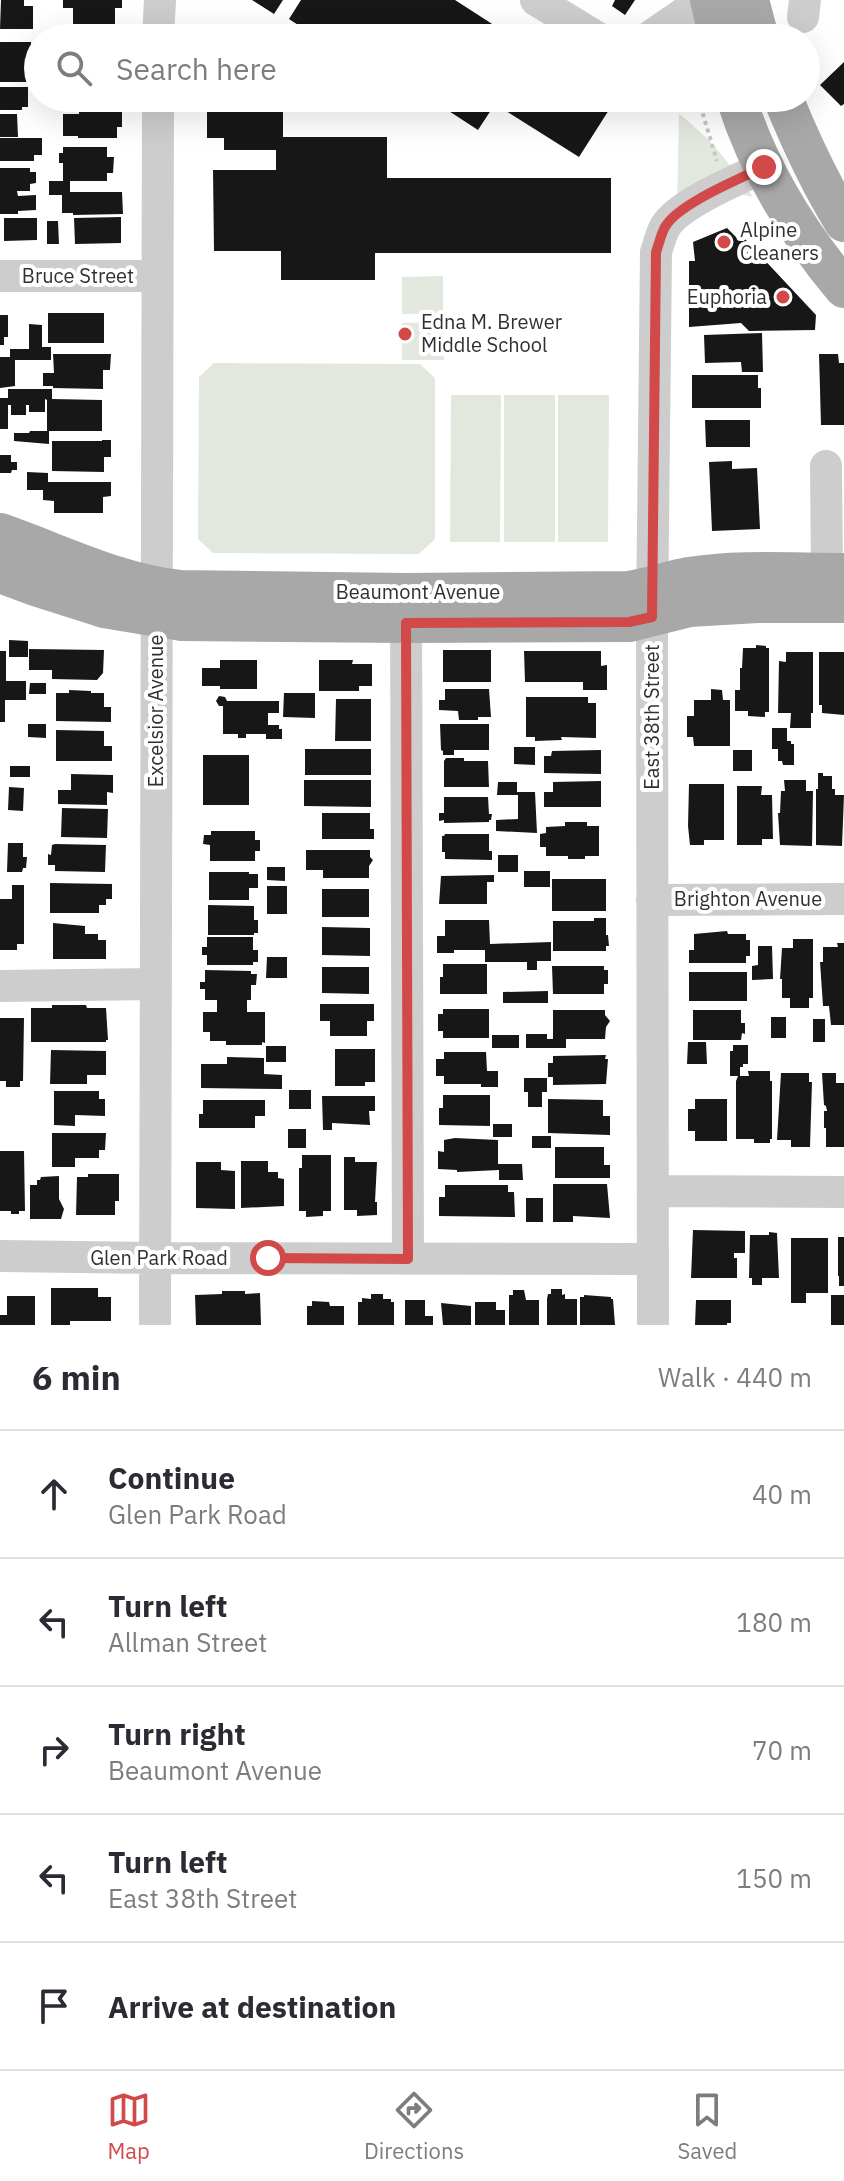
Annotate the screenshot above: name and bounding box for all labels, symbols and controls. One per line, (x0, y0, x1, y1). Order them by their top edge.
search box (24, 24, 820, 112)
icon: search (52, 46, 96, 90)
text: Search here (116, 49, 277, 88)
route end (746, 149, 782, 185)
place label: Alpine Cleaners (740, 216, 819, 266)
marker: Alpine Cleaners (715, 233, 733, 251)
street label: Bruce Street (22, 262, 134, 289)
place label: Euphoria (687, 283, 767, 310)
marker: Euphoria (774, 288, 792, 306)
place label: Edna M. Brewer Middle School (421, 308, 562, 358)
marker: Edna M. Brewer Middle School (396, 325, 414, 343)
street label: Beaumont Avenue (336, 578, 500, 605)
street label: Excelsior Avenue (142, 635, 169, 787)
street label: East 38th Street (638, 644, 665, 790)
street label: Brighton Avenue (674, 885, 822, 912)
route start (250, 1240, 286, 1276)
street label: Glen Park Road (90, 1244, 228, 1271)
text: 6 min (32, 1355, 121, 1399)
text: Walk · 440 m (658, 1360, 812, 1394)
text: Continue (108, 1458, 235, 1497)
icon: ahead (32, 1472, 76, 1516)
text: 40 m (752, 1477, 812, 1511)
text: Glen Park Road (108, 1497, 287, 1531)
text: Turn left (108, 1586, 227, 1625)
icon: left (32, 1600, 76, 1644)
text: 180 m (736, 1605, 812, 1639)
text: Allman Street (108, 1625, 267, 1659)
text: Turn right (108, 1714, 246, 1753)
icon: right (32, 1728, 76, 1772)
text: 70 m (752, 1733, 812, 1767)
text: Beaumont Avenue (108, 1753, 322, 1787)
text: Turn left (108, 1842, 227, 1881)
icon: left (32, 1856, 76, 1900)
text: 150 m (736, 1861, 812, 1895)
text: East 38th Street (108, 1881, 297, 1915)
icon: arrive (32, 1984, 76, 2028)
text: Arrive at destination (108, 1987, 396, 2026)
tab: Map (107, 2088, 151, 2165)
tab: Directions (364, 2088, 464, 2165)
tab: Saved (677, 2088, 737, 2165)

